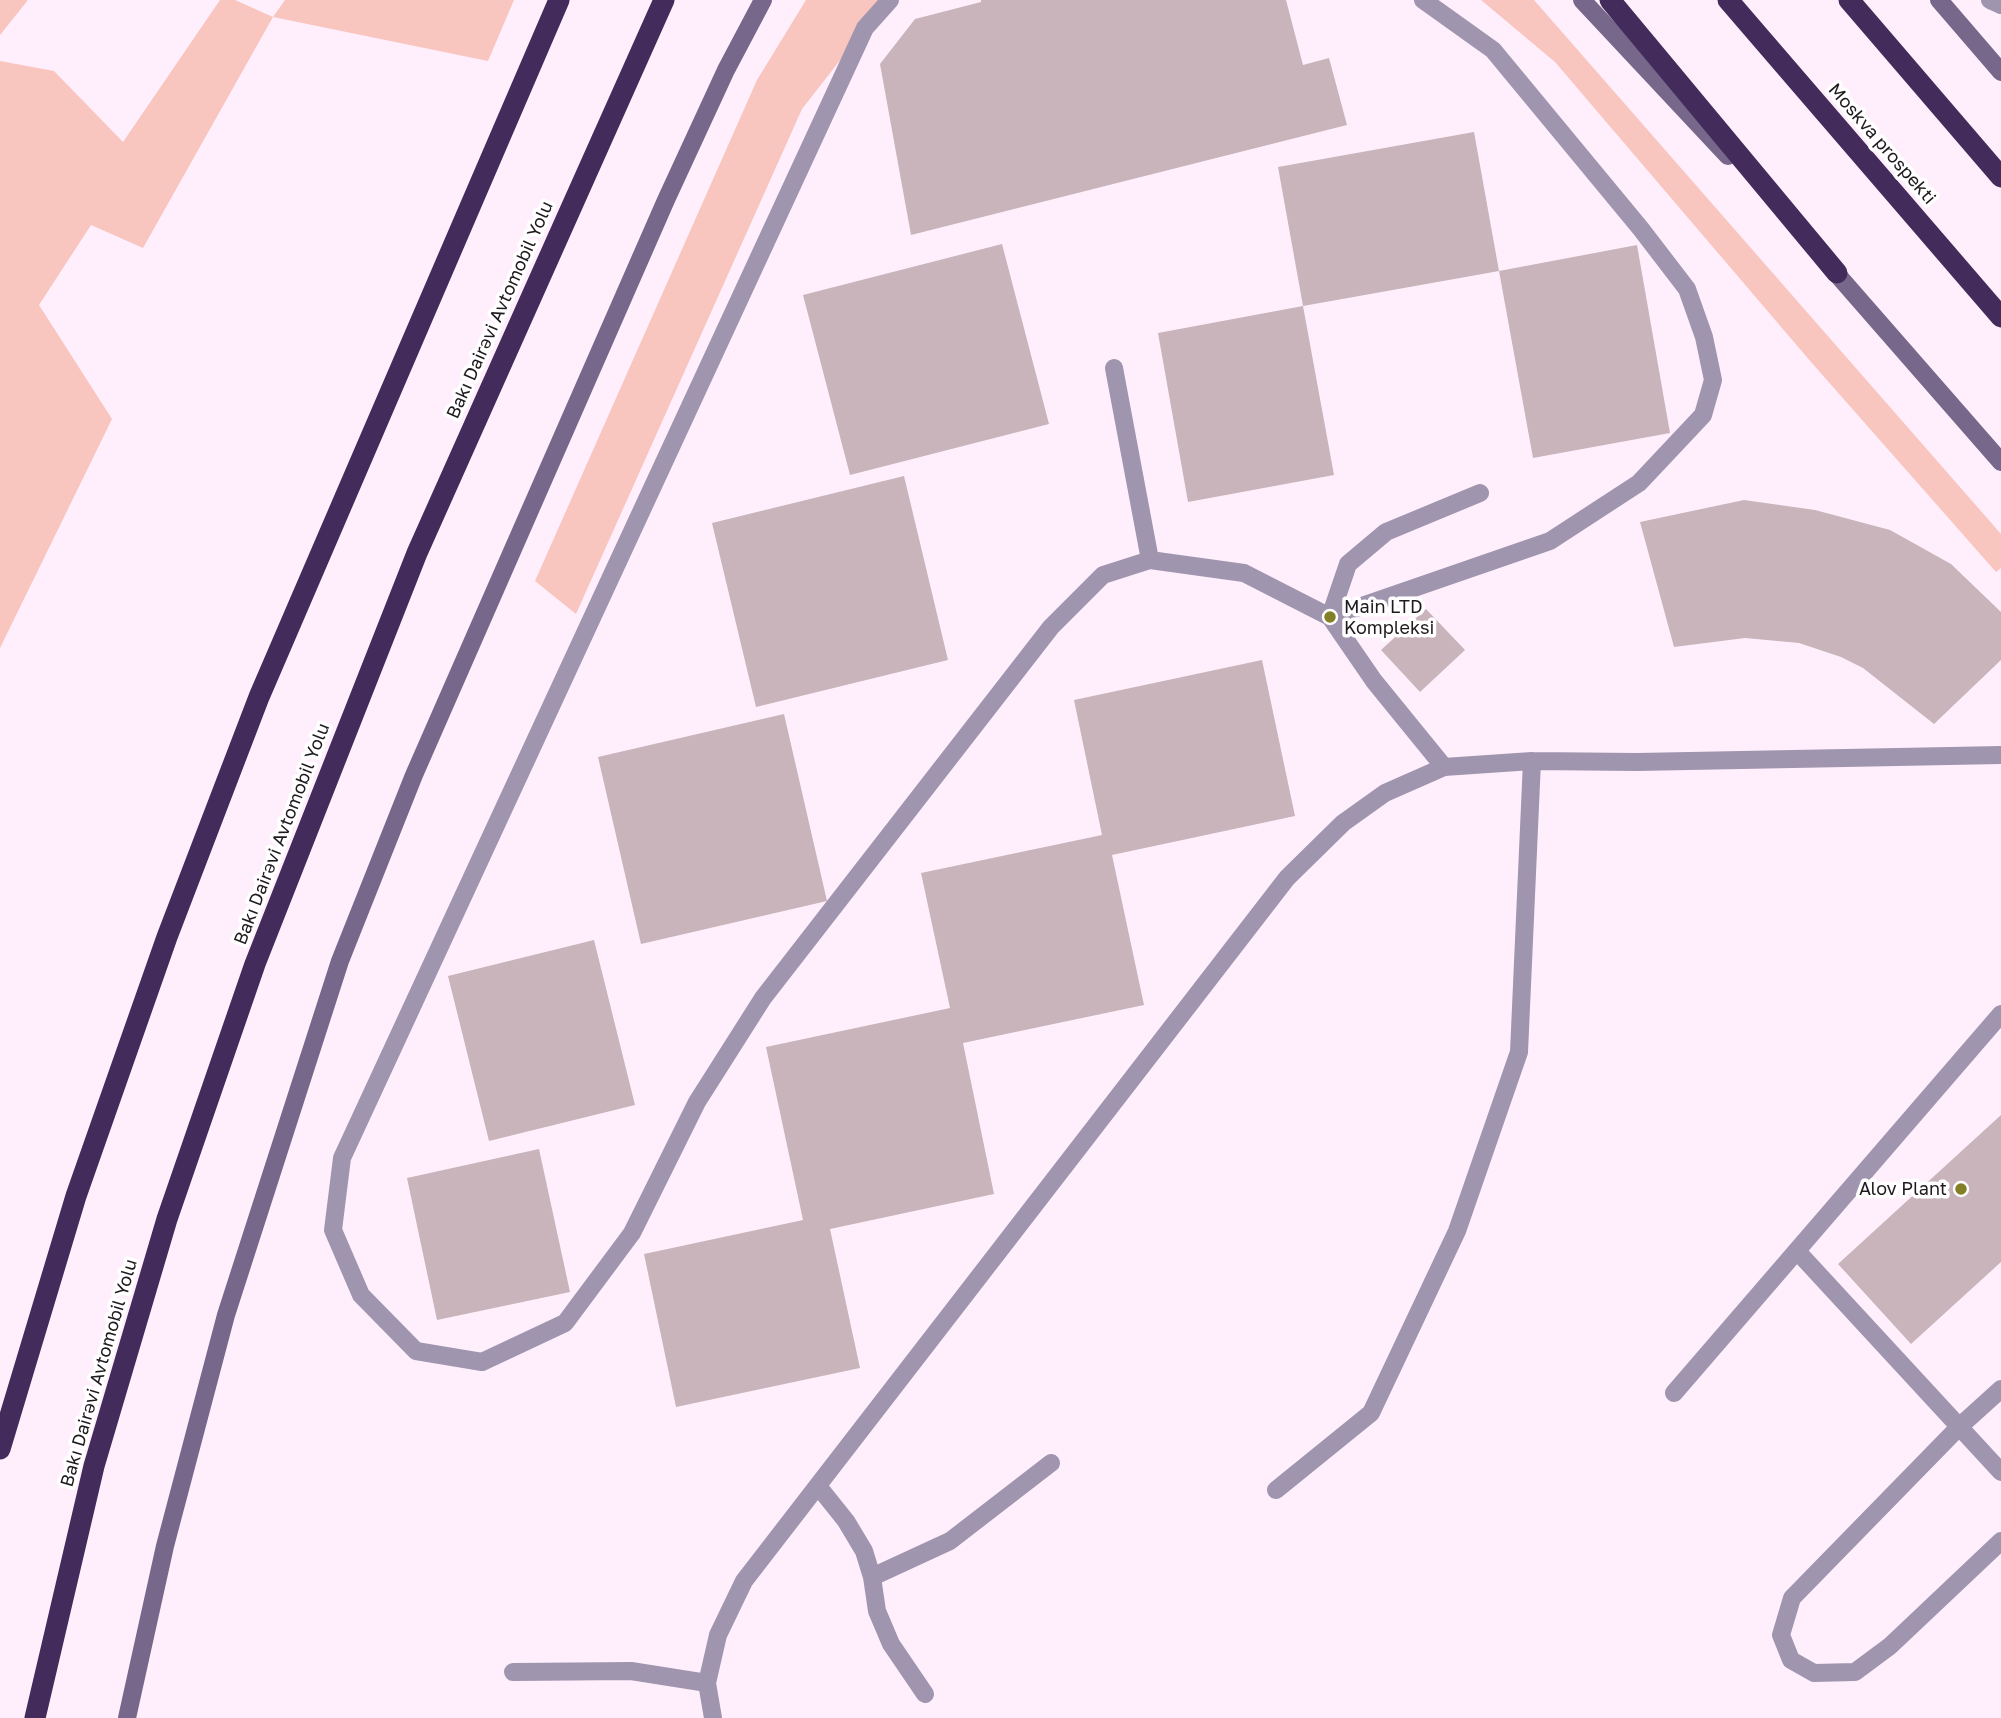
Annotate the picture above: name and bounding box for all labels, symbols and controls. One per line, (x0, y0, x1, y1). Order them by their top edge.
street label: Moskva prospekti (1824, 79, 1940, 209)
street label: Bakı Dairəvi Avtomobil Yolu (442, 198, 558, 422)
place label: Main LTD Kompleksi (1344, 596, 1434, 638)
marker: Main LTD Kompleksi (1322, 609, 1338, 625)
street label: Bakı Dairəvi Avtomobil Yolu (230, 720, 334, 948)
place label: Alov Plant (1859, 1178, 1947, 1200)
marker: Alov Plant (1953, 1181, 1969, 1197)
street label: Bakı Dairəvi Avtomobil Yolu (56, 1257, 142, 1489)

